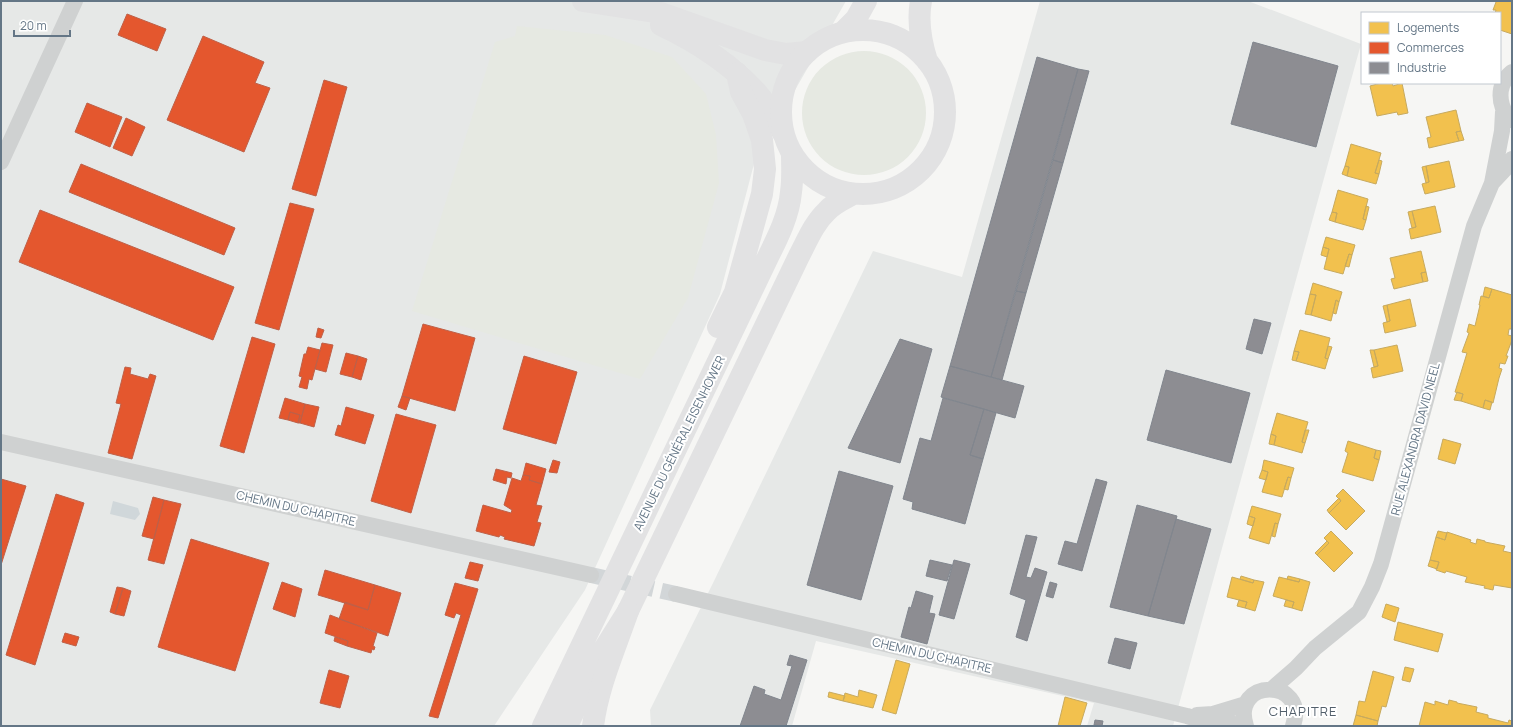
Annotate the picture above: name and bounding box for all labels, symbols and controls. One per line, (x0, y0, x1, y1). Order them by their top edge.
scale bar (14, 12, 70, 38)
legend (1361, 12, 1501, 84)
text: 20 m (20, 17, 47, 34)
text: Logements (1397, 19, 1459, 36)
text: Commerces (1397, 39, 1464, 56)
text: Industrie (1397, 59, 1446, 76)
street label: AVENUE DU GÉNÉRAL EISENHOWER (629, 352, 729, 534)
street label: RUE ALEXANDRA DAVID NEEL (1386, 361, 1444, 517)
street label: CHEMIN DU CHAPITRE (235, 486, 358, 530)
street label: CHEMIN DU CHAPITRE (871, 633, 994, 677)
district label: CHAPITRE (1269, 702, 1337, 720)

